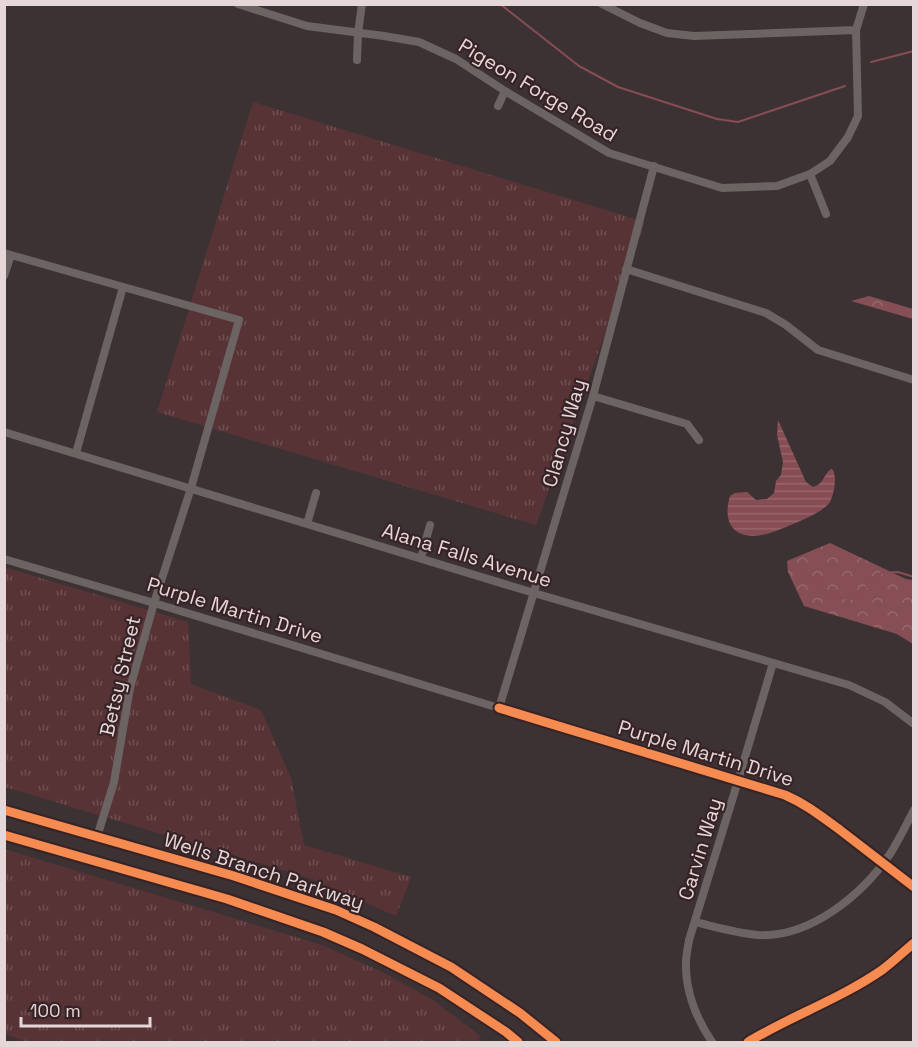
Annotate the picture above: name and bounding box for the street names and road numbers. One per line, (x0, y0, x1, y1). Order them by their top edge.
street label: Pigeon Forge Road (454, 32, 622, 148)
street label: Clancy Way (536, 376, 592, 490)
street label: Alana Falls Avenue (379, 517, 555, 593)
street label: Purple Martin Drive (144, 571, 326, 649)
street label: Betsy Street (94, 613, 146, 739)
street label: Purple Martin Drive (615, 714, 797, 792)
street label: Carvin Way (672, 795, 728, 903)
street label: Wells Branch Parkway (161, 826, 367, 916)

